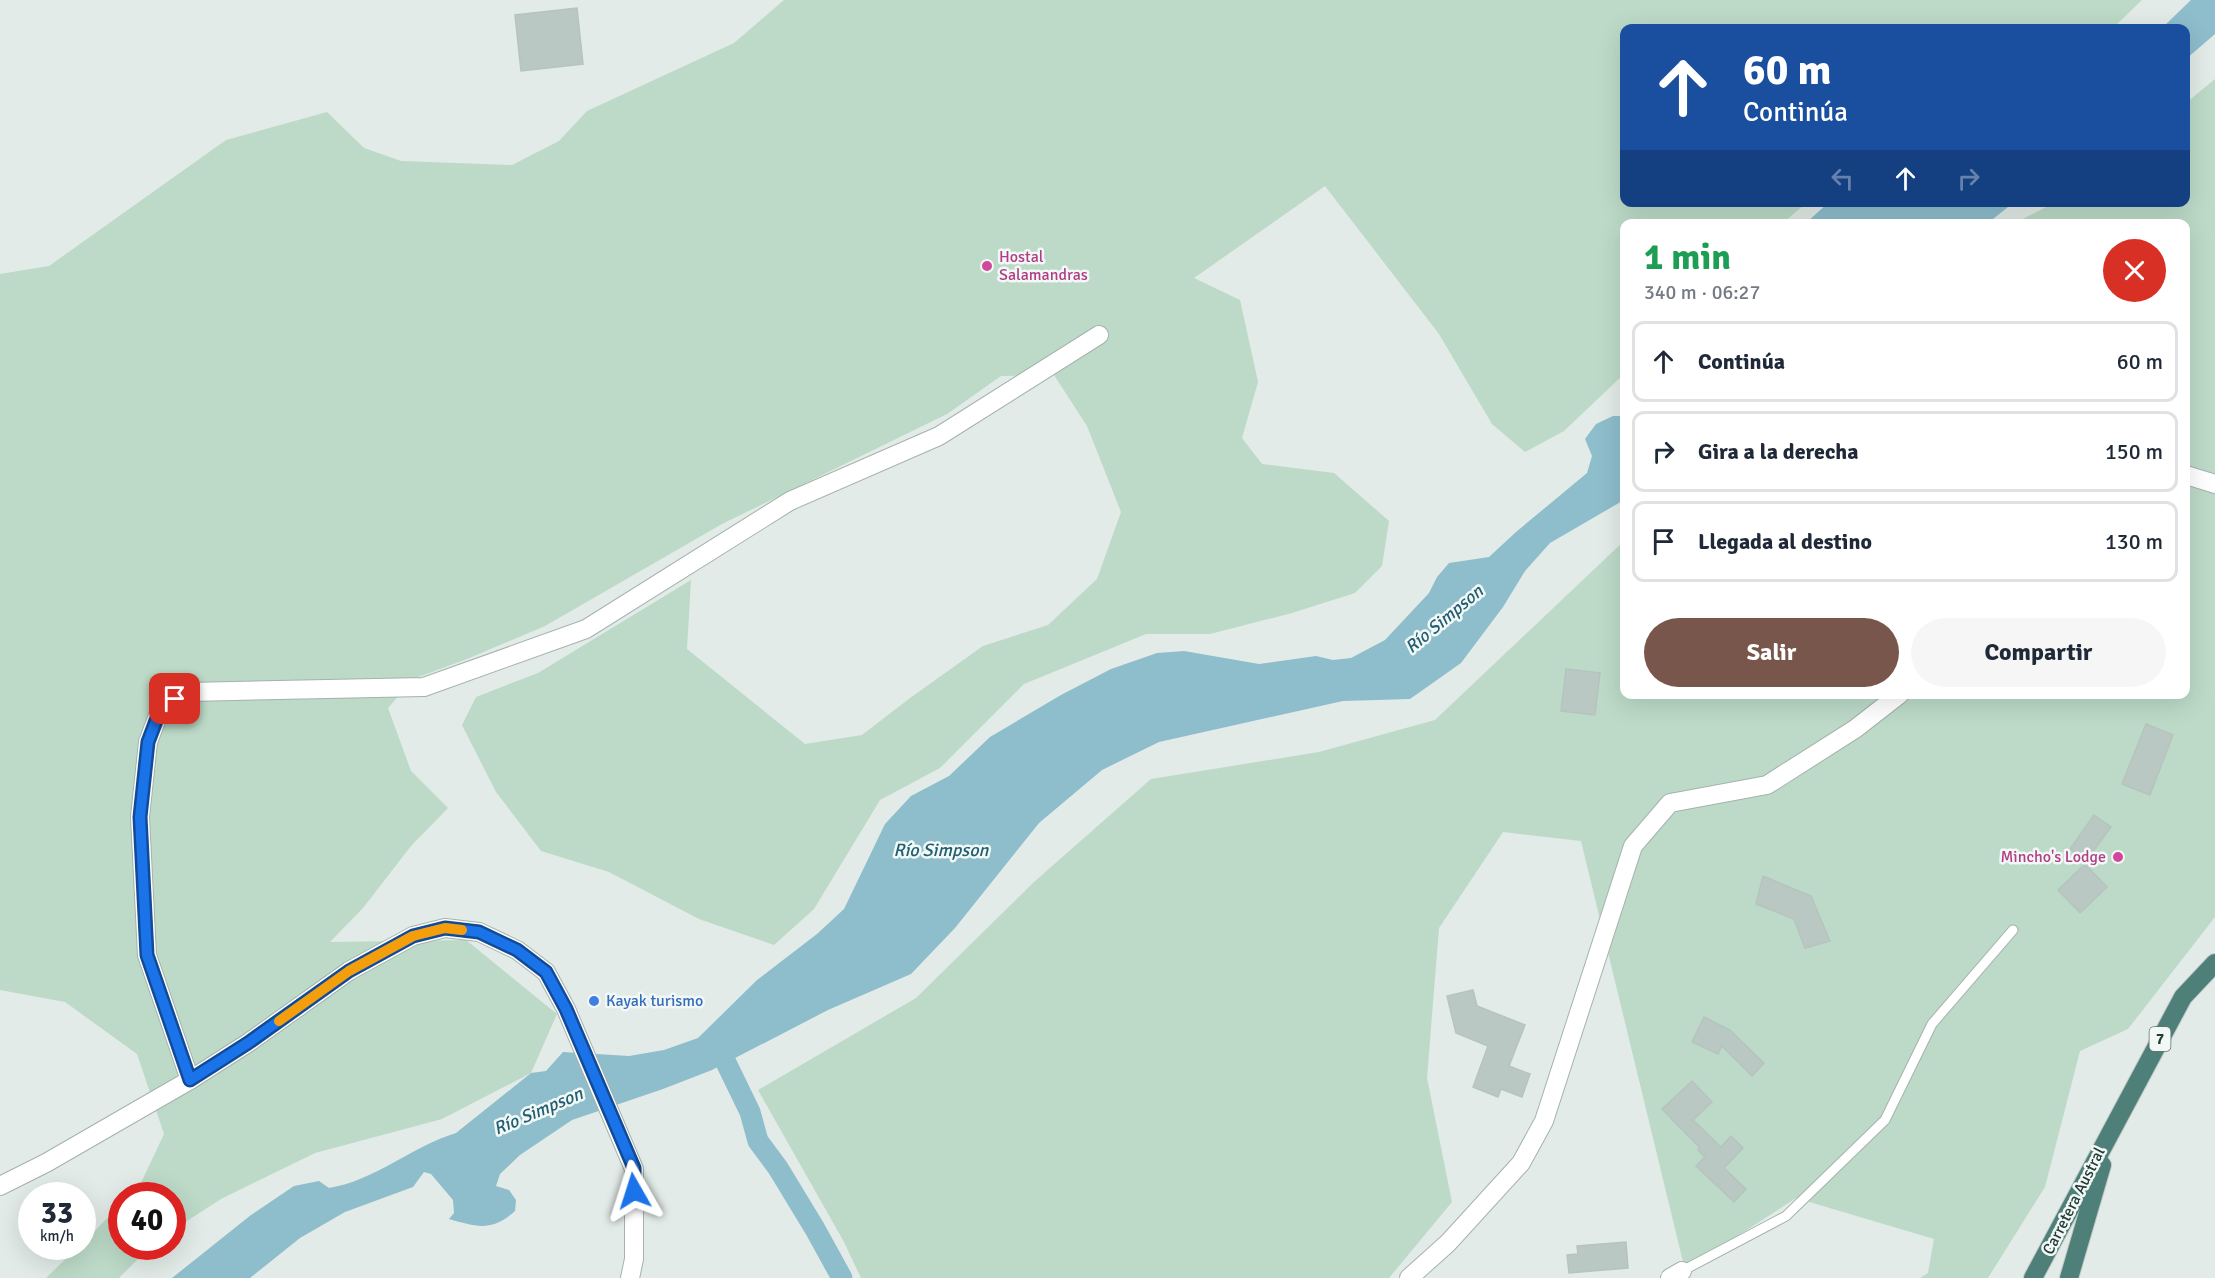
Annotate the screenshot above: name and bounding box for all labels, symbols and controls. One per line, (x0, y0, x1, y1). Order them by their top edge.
text: 60 m (1743, 45, 1832, 96)
icon: ahead (1644, 48, 1722, 126)
text: Continúa (1743, 96, 1848, 129)
icon: left (1826, 162, 1859, 195)
icon: ahead (1889, 162, 1922, 195)
icon: right (1952, 162, 1985, 195)
text: 1 min (1644, 235, 1731, 280)
button: close (2103, 239, 2166, 302)
place label: Hostal Salamandras (999, 247, 1088, 285)
marker: Hostal Salamandras (980, 259, 994, 273)
text: 340 m · 06:27 (1644, 280, 1760, 305)
icon: ahead (1647, 345, 1680, 378)
text: Continúa (1698, 348, 1785, 375)
text: 60 m (2117, 348, 2163, 375)
icon: right (1647, 435, 1680, 468)
text: Gira a la derecha (1698, 438, 1859, 465)
text: 150 m (2105, 438, 2163, 465)
icon: arrive (1647, 525, 1680, 558)
text: Llegada al destino (1698, 528, 1872, 555)
text: 130 m (2105, 528, 2163, 555)
water label: Río Simpson (1401, 579, 1488, 658)
button: Salir (1644, 618, 1899, 687)
button: Compartir (1911, 618, 2166, 687)
pin (149, 673, 200, 724)
icon: arrive (158, 682, 191, 715)
water label: Río Simpson (894, 839, 990, 861)
place label: Mincho's Lodge (2000, 847, 2106, 867)
marker: Mincho's Lodge (2111, 850, 2125, 864)
place label: Kayak turismo (606, 991, 703, 1011)
marker: Kayak turismo (587, 994, 601, 1008)
road number: 7 (2150, 1027, 2170, 1051)
water label: Río Simpson (490, 1082, 587, 1140)
street label: Carretera Austral (2038, 1144, 2110, 1258)
position arrow (602, 1159, 666, 1223)
speed limit sign: 40 (108, 1182, 186, 1260)
text: 33 (41, 1195, 73, 1232)
text: km/h (40, 1227, 74, 1245)

